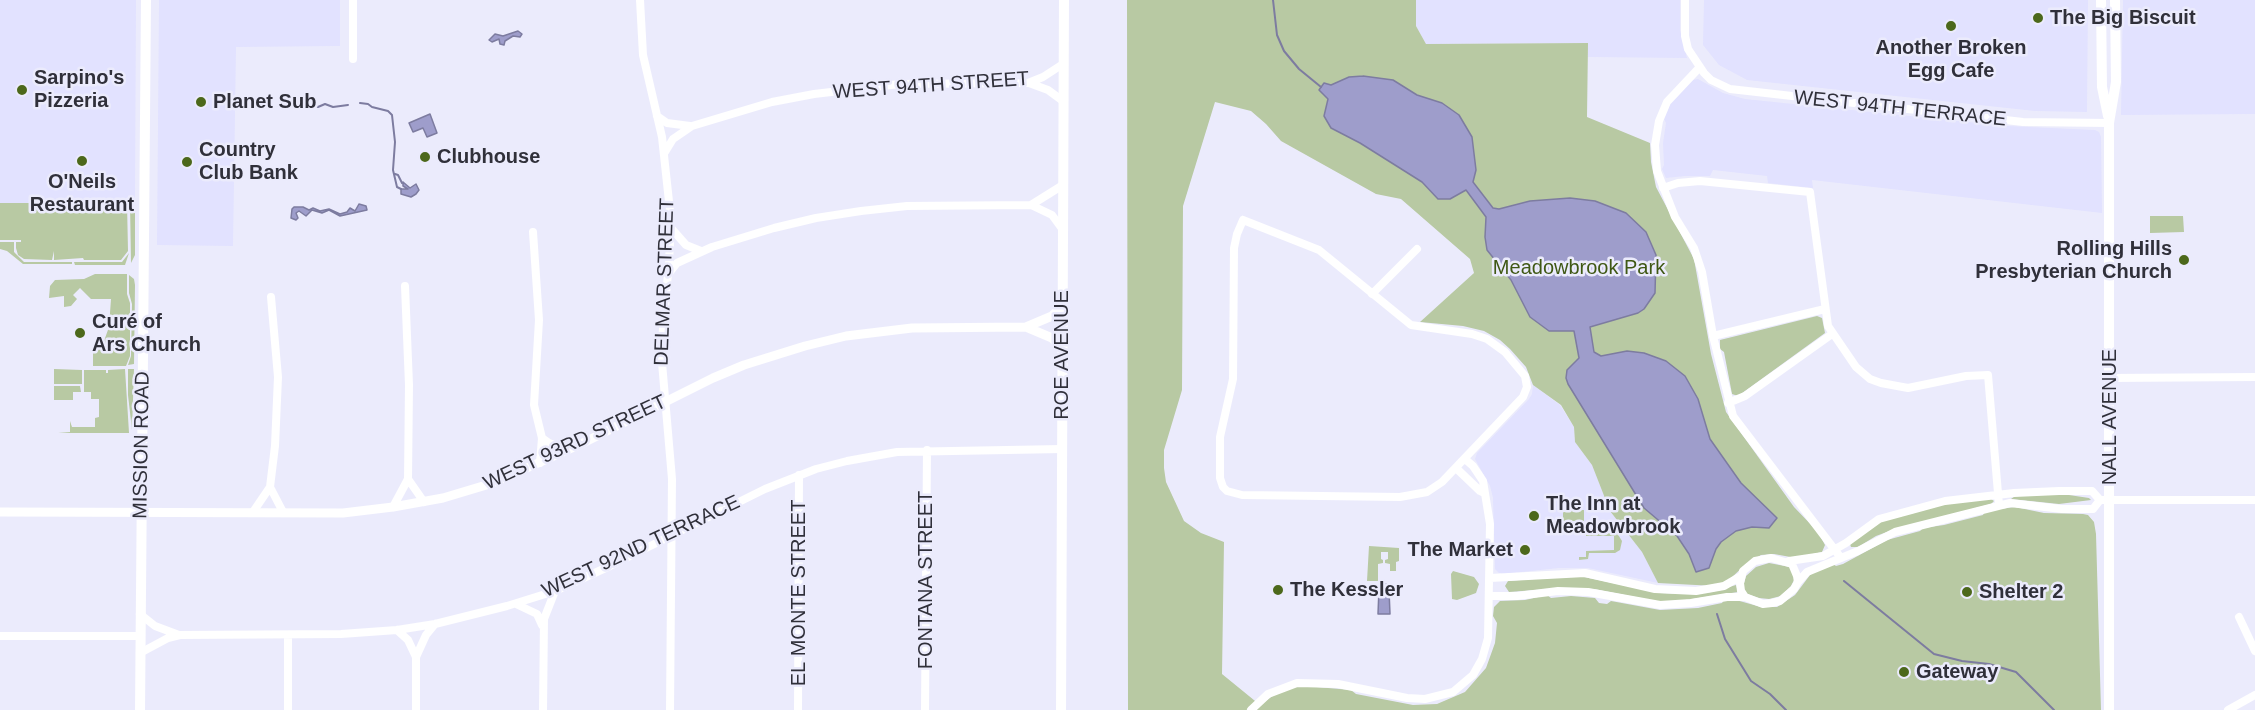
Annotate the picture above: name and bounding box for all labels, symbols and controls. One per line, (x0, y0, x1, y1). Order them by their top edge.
place label: The Big Biscuit (2050, 6, 2196, 30)
marker: The Big Biscuit (2031, 11, 2045, 25)
marker: Another Broken Egg Cafe (1944, 19, 1958, 33)
place label: Another Broken Egg Cafe (1875, 36, 2027, 83)
place label: Sarpino's Pizzeria (34, 66, 124, 113)
street label: WEST 94TH STREET (832, 67, 1030, 105)
marker: Sarpino's Pizzeria (15, 83, 29, 97)
street label: WEST 94TH TERRACE (1793, 86, 2007, 132)
place label: Planet Sub (213, 90, 316, 114)
marker: Planet Sub (194, 95, 208, 109)
place label: Country Club Bank (199, 138, 298, 185)
place label: Clubhouse (437, 145, 540, 169)
marker: Clubhouse (418, 150, 432, 164)
marker: O'Neils Restaurant (75, 154, 89, 168)
marker: Country Club Bank (180, 155, 194, 169)
place label: O'Neils Restaurant (30, 170, 134, 217)
street label: DELMAR STREET (650, 198, 680, 366)
place label: Rolling Hills Presbyterian Church (1975, 237, 2172, 284)
marker: Rolling Hills Presbyterian Church (2177, 253, 2191, 267)
park label: Meadowbrook Park (1493, 256, 1665, 280)
street label: ROE AVENUE (1050, 290, 1074, 420)
place label: Curé of Ars Church (92, 310, 201, 357)
marker: Curé of Ars Church (73, 326, 87, 340)
street label: NALL AVENUE (2098, 349, 2122, 485)
street label: MISSION ROAD (129, 371, 155, 519)
street label: WEST 93RD STREET (480, 390, 670, 496)
street label: WEST 92ND TERRACE (538, 491, 744, 603)
street label: FONTANA STREET (914, 491, 938, 669)
place label: The Inn at Meadowbrook (1546, 492, 1680, 539)
street label: EL MONTE STREET (787, 500, 811, 686)
marker: The Inn at Meadowbrook (1527, 509, 1541, 523)
place label: The Market (1407, 538, 1513, 562)
marker: The Market (1518, 543, 1532, 557)
place label: The Kessler (1290, 578, 1403, 602)
place label: Shelter 2 (1979, 580, 2063, 604)
marker: The Kessler (1271, 583, 1285, 597)
marker: Shelter 2 (1960, 585, 1974, 599)
place label: Gateway (1916, 660, 1998, 684)
marker: Gateway (1897, 665, 1911, 679)

